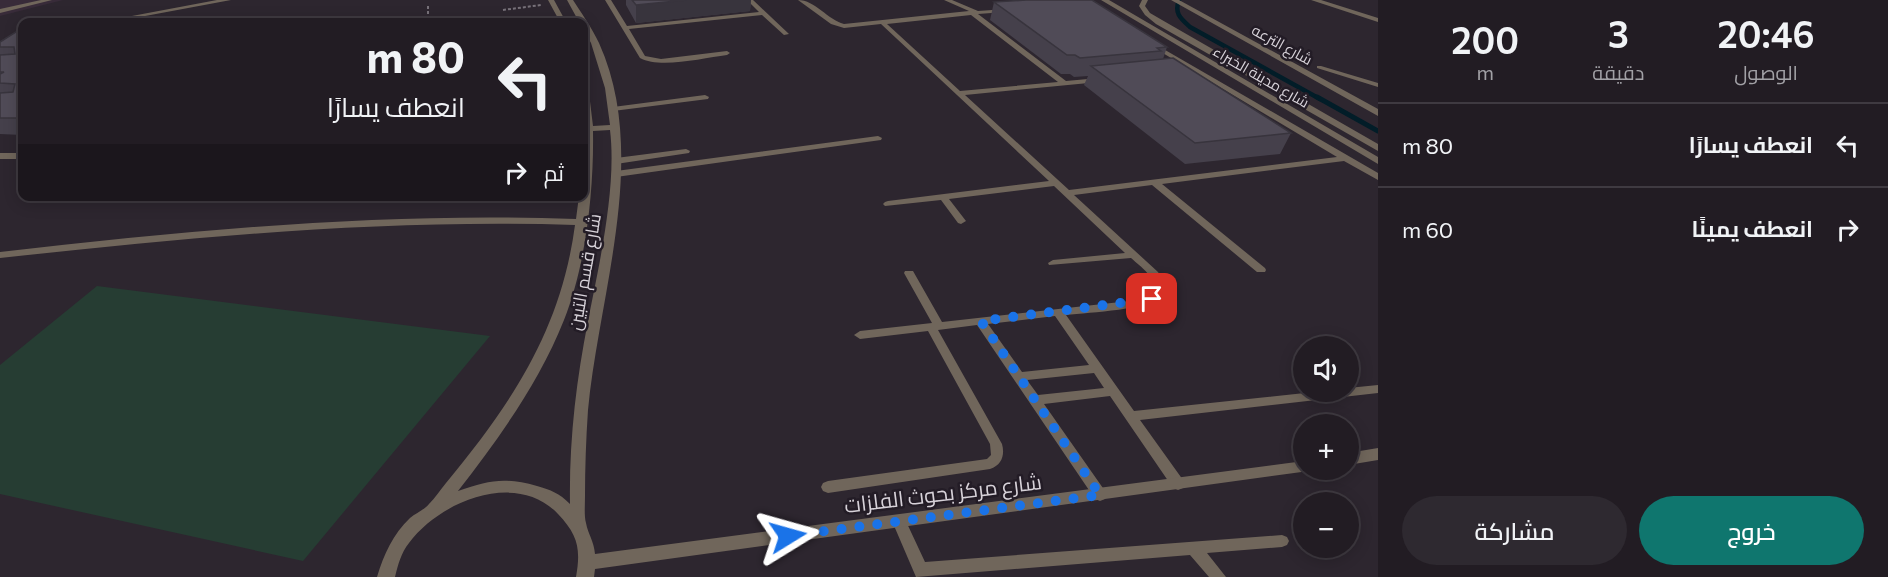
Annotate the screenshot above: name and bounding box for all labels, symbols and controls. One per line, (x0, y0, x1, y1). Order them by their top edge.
text: 3 (1608, 11, 1629, 55)
text: 20:46 (1718, 11, 1815, 55)
text: 200 (1451, 17, 1519, 61)
street label: شارع الترعه (1248, 20, 1316, 71)
text: 80 m (366, 30, 465, 82)
street label: شارع مدينة الخبراء (1209, 41, 1313, 113)
icon: left (486, 42, 564, 120)
text: m (1476, 60, 1494, 84)
text: دقيقة (1592, 60, 1644, 84)
text: الوصول (1734, 60, 1798, 84)
text: انعطف يسارًا (327, 90, 465, 123)
icon: left (1831, 129, 1864, 162)
text: انعطف يسارًا (1689, 131, 1813, 158)
text: 80 m (1402, 132, 1453, 159)
icon: right (499, 156, 532, 189)
text: ثم (544, 159, 564, 186)
street label: شارع قسم التبين (563, 212, 607, 332)
icon: right (1831, 213, 1864, 246)
text: انعطف يمينًا (1692, 215, 1813, 242)
text: 60 m (1402, 216, 1453, 243)
pin (1126, 273, 1177, 324)
icon: arrive (1135, 282, 1168, 315)
map controls (1293, 336, 1359, 558)
button: sound (1293, 336, 1359, 402)
button: + (1293, 414, 1359, 480)
street label: شارع مركز بحوث الفلزات (843, 468, 1043, 520)
button: − (1293, 492, 1359, 558)
button: مشاركة (1402, 496, 1627, 565)
button: خروج (1639, 496, 1864, 565)
position arrow (756, 504, 820, 568)

